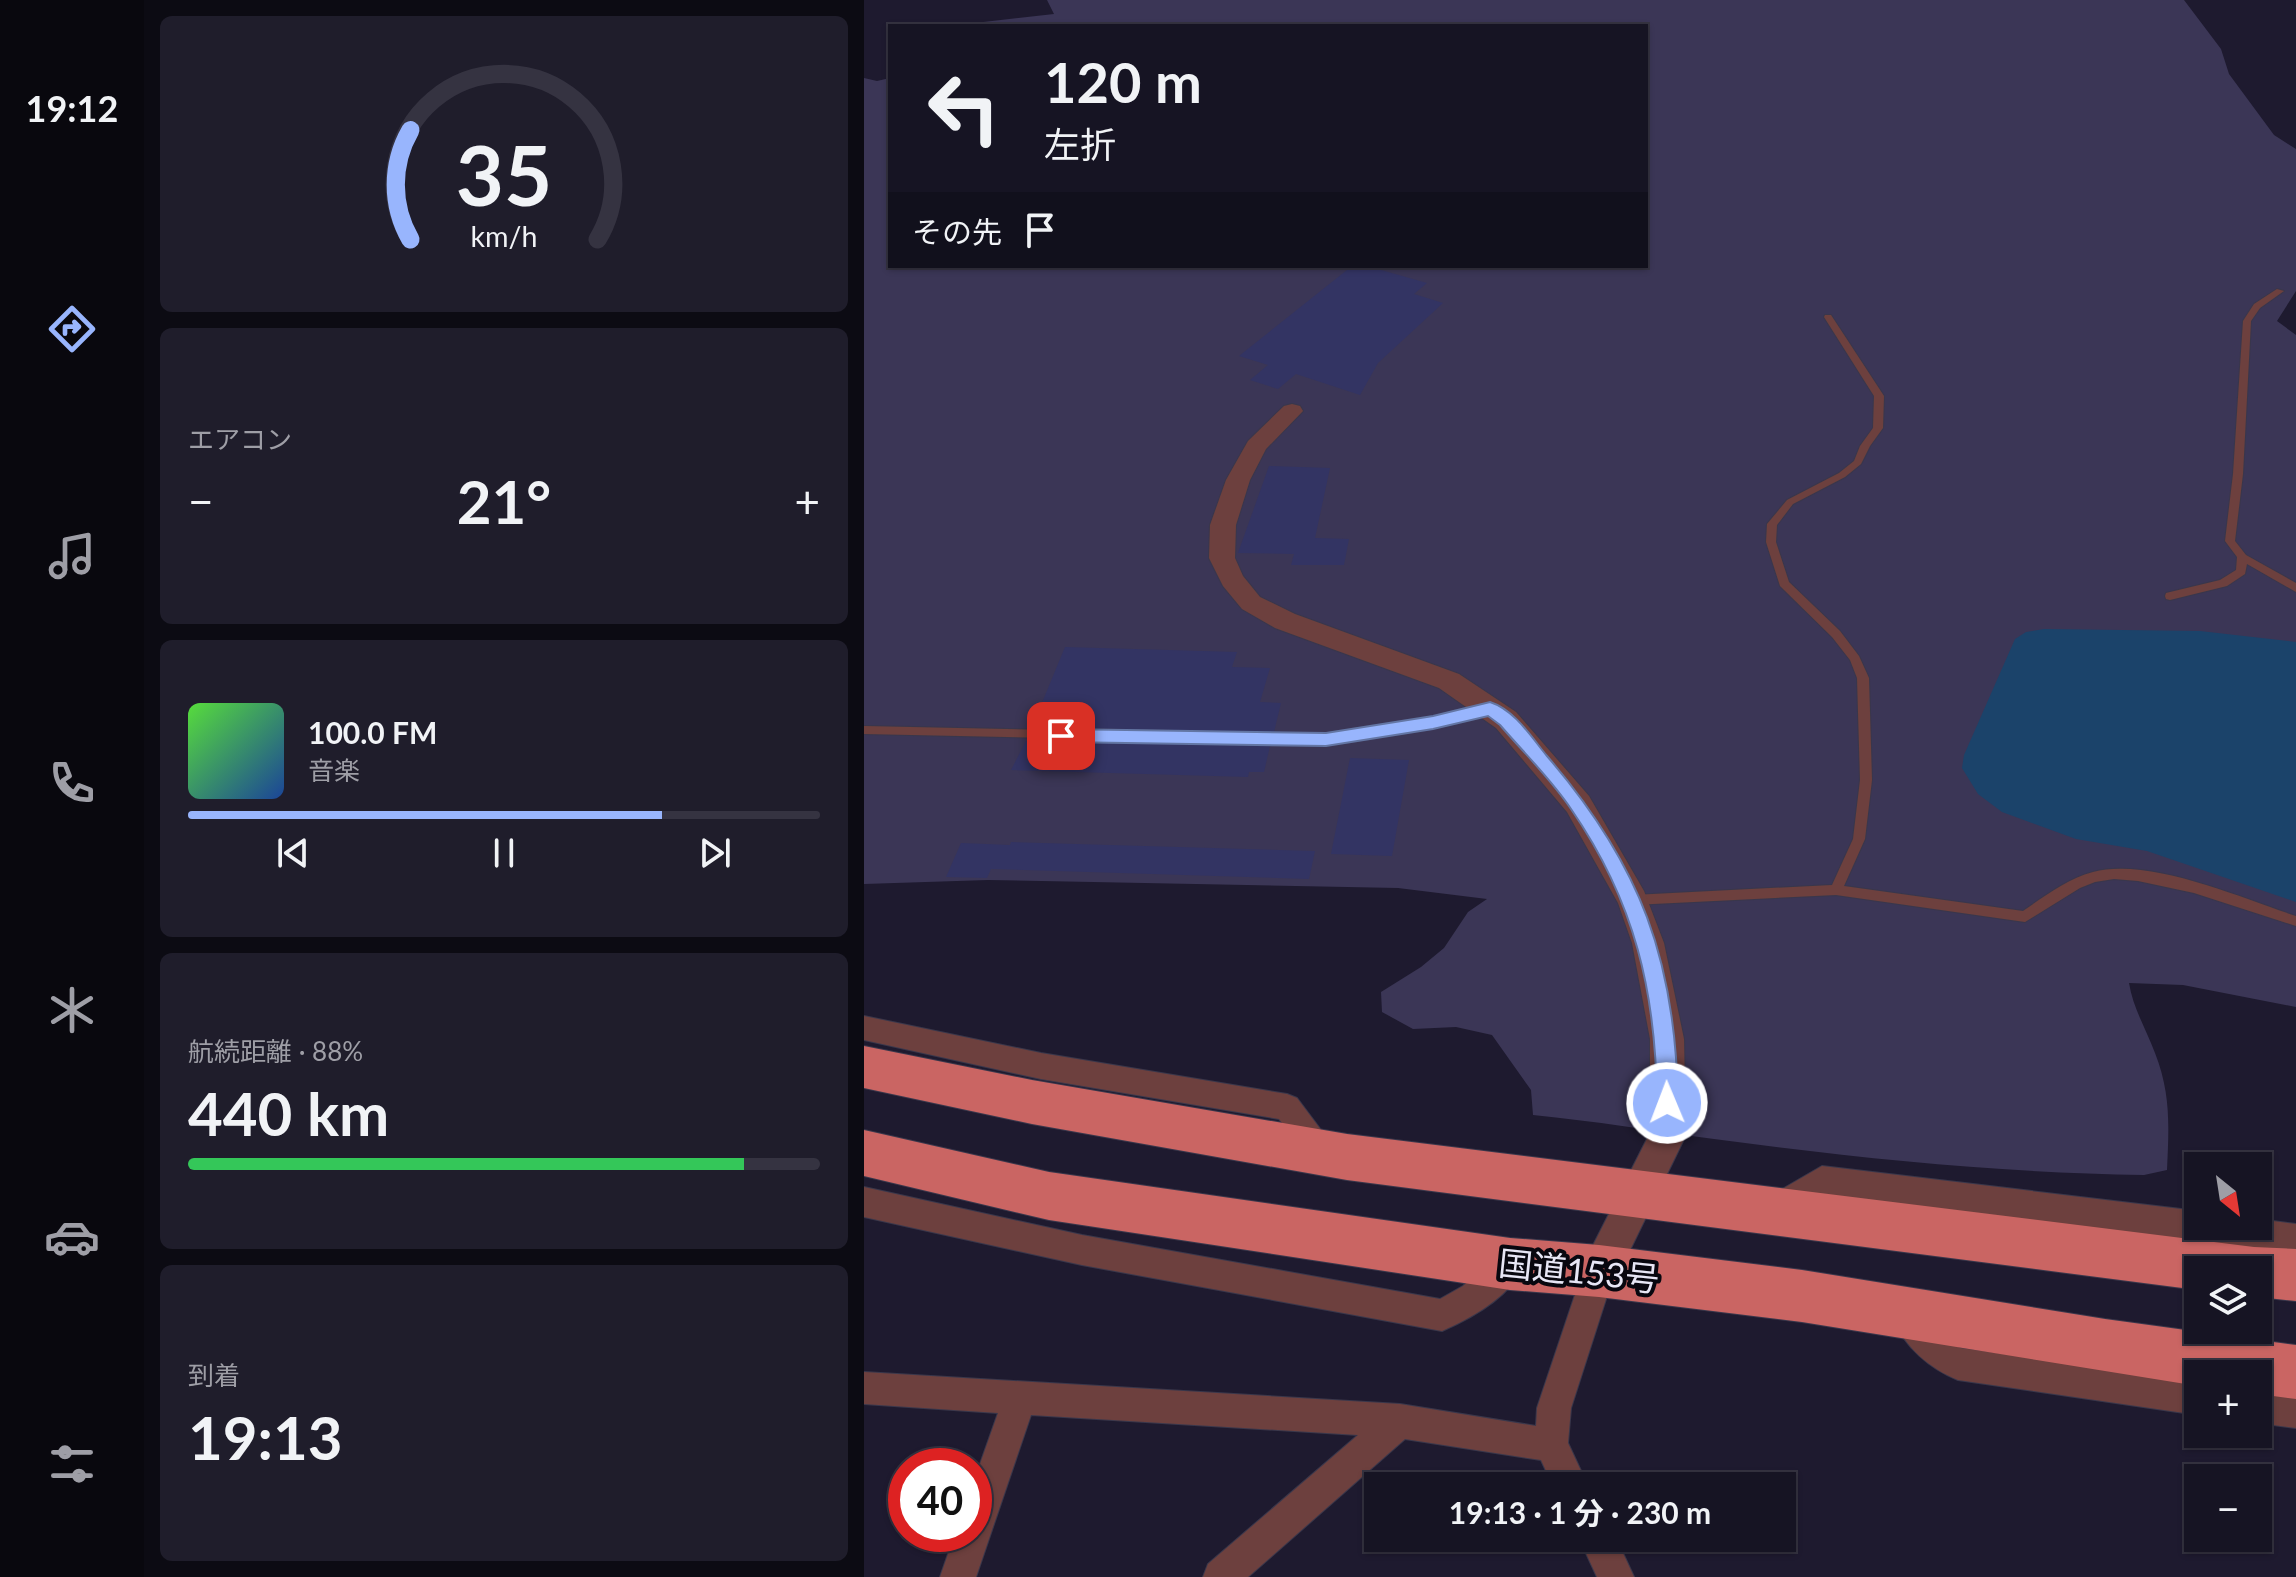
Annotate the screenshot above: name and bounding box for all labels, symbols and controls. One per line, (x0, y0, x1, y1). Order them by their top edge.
text: 120 m (1044, 48, 1202, 115)
icon: left (912, 56, 1016, 160)
text: 19:12 (26, 86, 118, 130)
text: 左折 (1044, 122, 1116, 166)
text: 35 (456, 124, 552, 224)
icon: arrive (1018, 208, 1062, 252)
text: その先 (912, 213, 1002, 249)
text: km/h (471, 219, 537, 253)
icon: directions (44, 301, 100, 357)
text: エアコン (188, 423, 292, 455)
text: 21° (457, 465, 551, 537)
text: − (188, 475, 214, 527)
text: + (794, 475, 820, 527)
icon: music (44, 528, 100, 584)
pin (1027, 702, 1095, 770)
text: 100.0 FM (308, 714, 437, 750)
icon: arrive (1039, 714, 1083, 758)
text: 音楽 (308, 754, 360, 786)
icon: phone (44, 755, 100, 811)
icon: previous (271, 831, 315, 875)
icon: pause (482, 831, 526, 875)
icon: next (693, 831, 737, 875)
icon: climate (44, 982, 100, 1038)
text: 航続距離 · 88% (188, 1035, 363, 1067)
position arrow (1625, 1061, 1709, 1145)
text: 440 km (188, 1077, 389, 1149)
north arrow (2184, 1152, 2272, 1240)
map controls (2184, 1152, 2272, 1552)
icon: car (44, 1209, 100, 1265)
street label: 国道153号 (1497, 1241, 1661, 1299)
button: layers (2184, 1256, 2272, 1344)
text: 到着 (188, 1359, 240, 1391)
button: + (2184, 1360, 2272, 1448)
text: 19:13 (188, 1401, 343, 1473)
icon: filters (44, 1436, 100, 1492)
speed limit sign: 40 (888, 1448, 992, 1552)
button: − (2184, 1464, 2272, 1552)
text: 19:13 · 1 分 · 230 m (1449, 1494, 1711, 1530)

